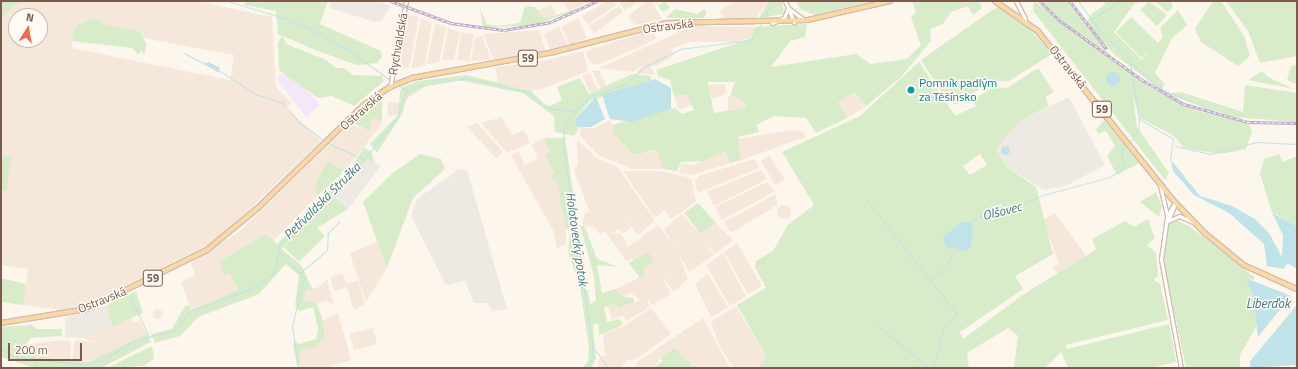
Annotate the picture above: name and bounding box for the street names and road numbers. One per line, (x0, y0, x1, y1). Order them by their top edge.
street label: Rychvaldská (385, 12, 411, 76)
street label: Ostravská (642, 16, 694, 36)
street label: Ostravská (1046, 43, 1090, 91)
road number: 59 (517, 49, 539, 67)
street label: Ostravská (337, 89, 385, 133)
road number: 59 (1091, 100, 1113, 118)
road number: 59 (142, 269, 164, 287)
street label: Ostravská (76, 284, 128, 316)

